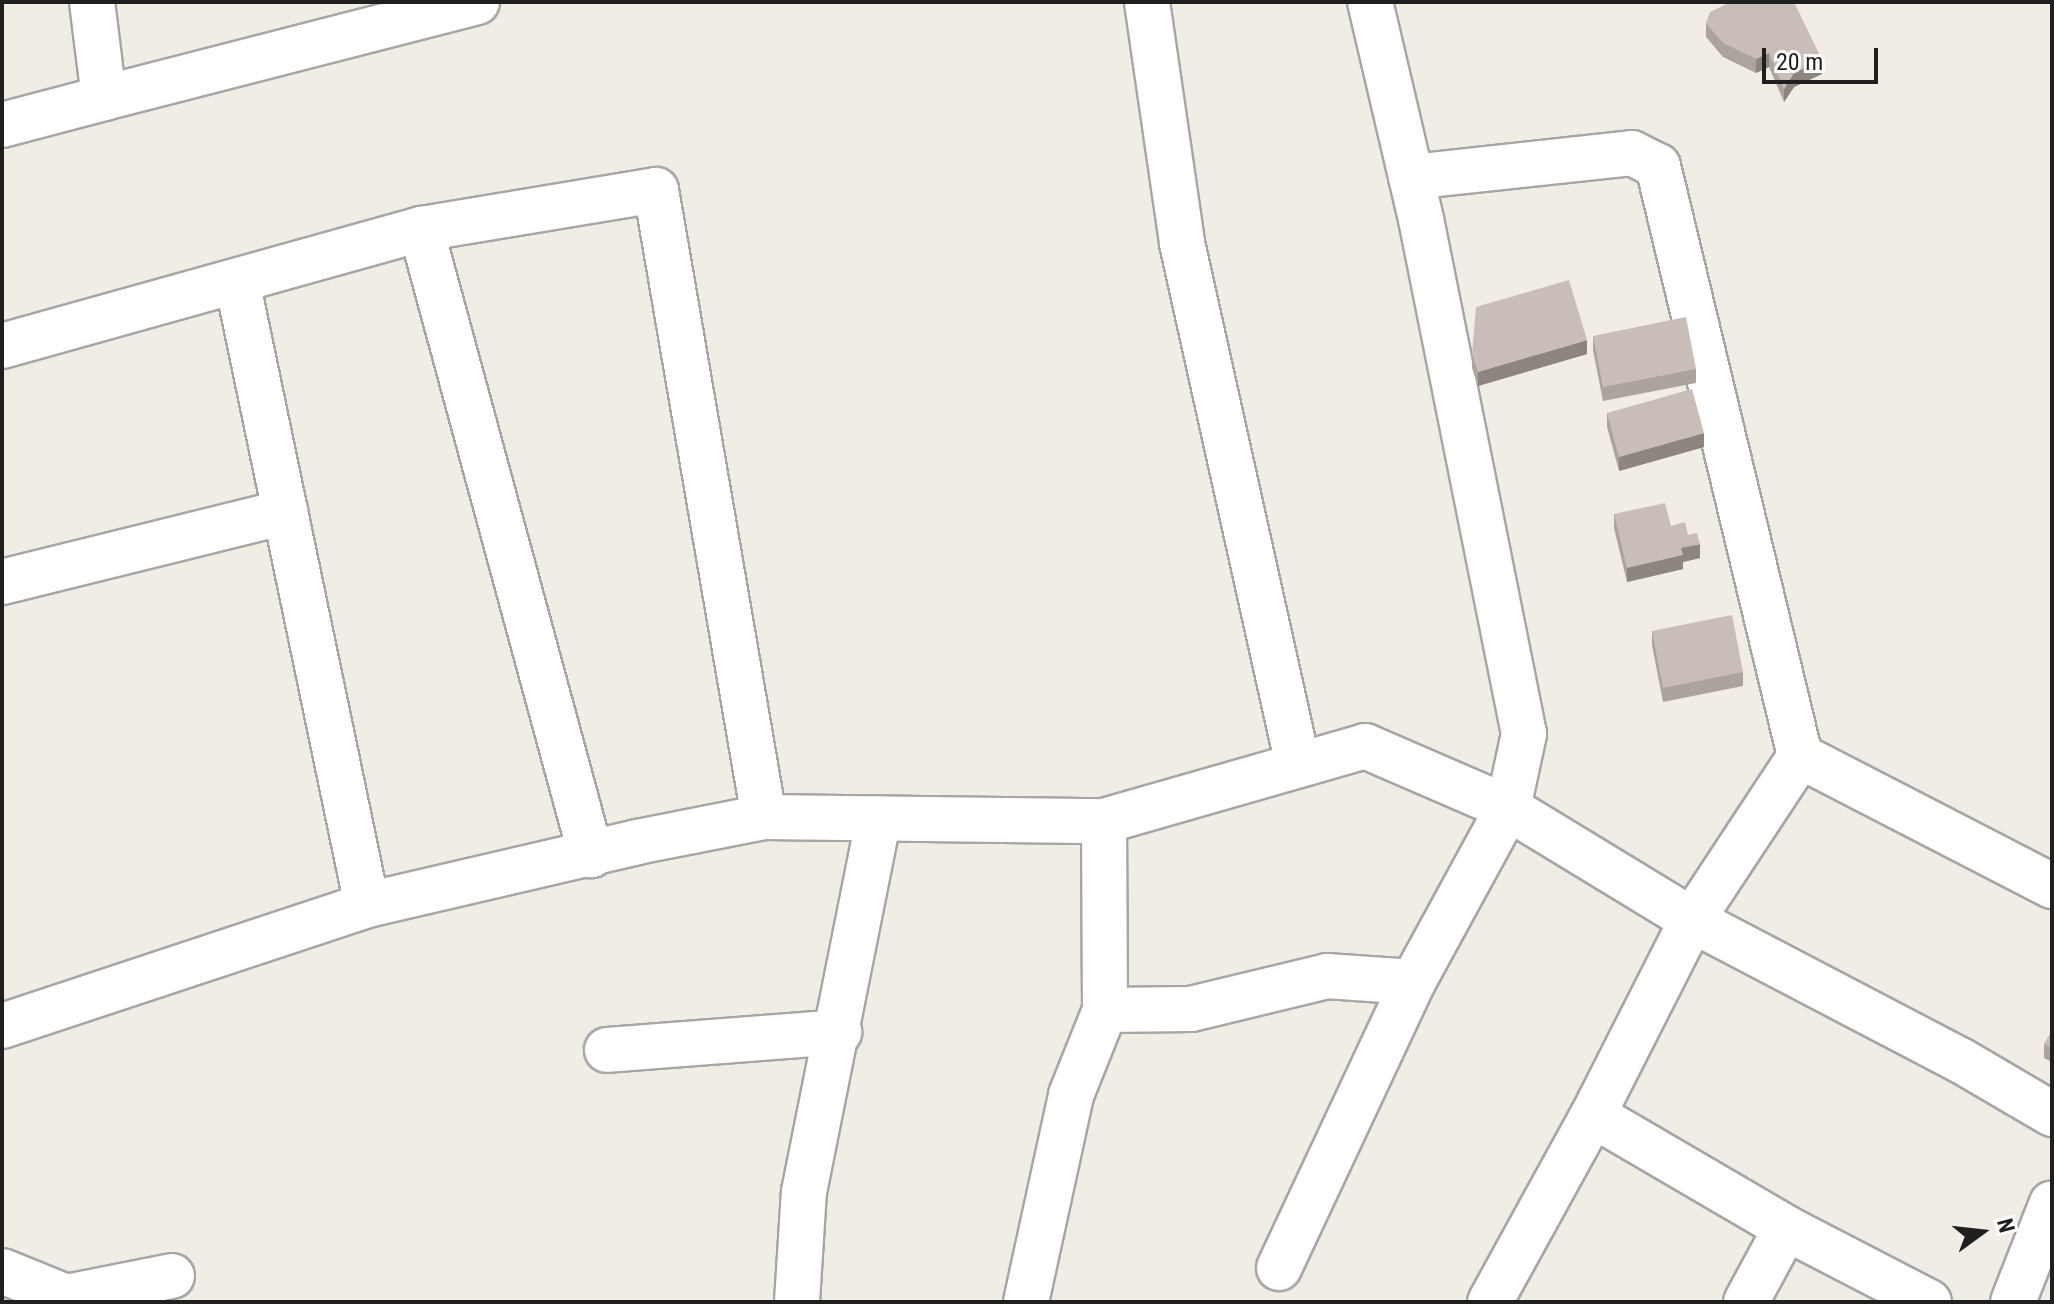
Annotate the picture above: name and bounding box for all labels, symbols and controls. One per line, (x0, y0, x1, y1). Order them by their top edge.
scale bar (1766, 32, 1882, 82)
text: 20 m (1776, 48, 1823, 76)
north arrow (1942, 1192, 2022, 1272)
text: N (1992, 1216, 2019, 1235)

